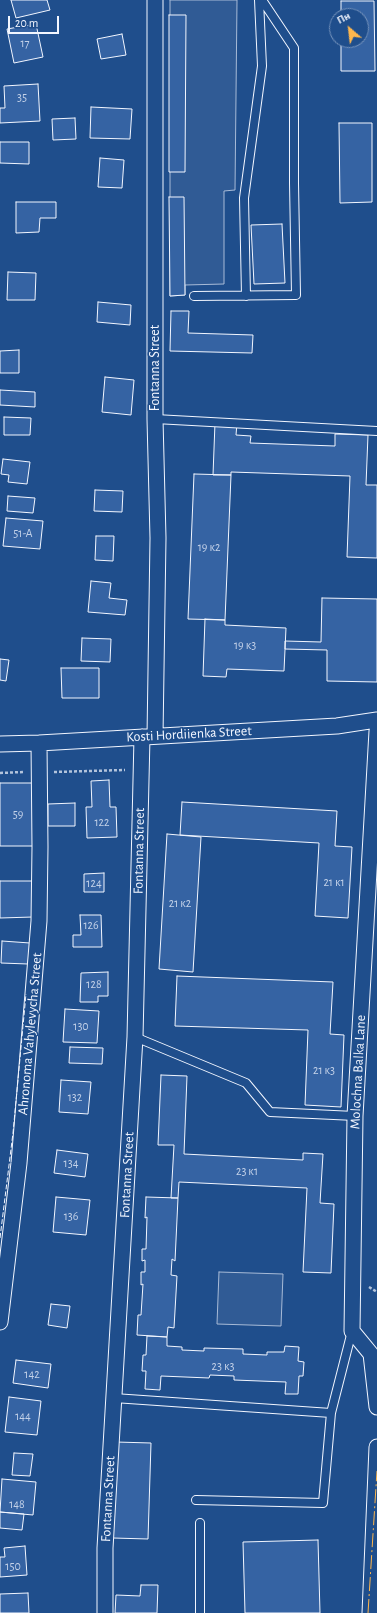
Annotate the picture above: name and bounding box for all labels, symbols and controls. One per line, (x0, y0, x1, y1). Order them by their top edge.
scale bar (10, 8, 61, 34)
north arrow (329, 8, 369, 48)
text: Пн (335, 10, 352, 26)
text: 20 m (15, 17, 38, 29)
house number: 17 (20, 36, 30, 50)
house number: 35 (17, 90, 27, 104)
street label: Fontanna Street (147, 325, 163, 411)
house number: 51-А (13, 526, 33, 540)
house number: 19 к2 (198, 540, 220, 554)
house number: 19 к3 (234, 638, 256, 652)
street label: Kosti Hordiienka Street (126, 722, 252, 746)
house number: 59 (13, 807, 23, 821)
street label: Fontanna Street (130, 808, 148, 894)
house number: 122 (94, 815, 110, 829)
house number: 21 к1 (323, 875, 345, 889)
house number: 124 (86, 876, 102, 890)
house number: 21 к2 (169, 896, 191, 910)
house number: 126 (83, 918, 99, 932)
street label: Ahronoma Vahylevycha Street (15, 952, 45, 1116)
house number: 128 (86, 977, 102, 991)
street label: Molochna Balka Lane (347, 1014, 369, 1130)
house number: 130 (73, 1019, 89, 1033)
house number: 21 к3 (313, 1063, 335, 1077)
house number: 132 (68, 1090, 82, 1104)
street label: Fontanna Street (116, 1131, 138, 1219)
house number: 134 (64, 1156, 78, 1170)
house number: 23 к1 (236, 1164, 258, 1178)
house number: 136 (64, 1209, 78, 1223)
house number: 23 к3 (212, 1359, 234, 1373)
house number: 142 (24, 1367, 40, 1381)
house number: 144 (15, 1409, 31, 1423)
street label: Fontanna Street (97, 1455, 119, 1543)
house number: 148 (9, 1497, 25, 1511)
house number: 150 (5, 1559, 21, 1573)

